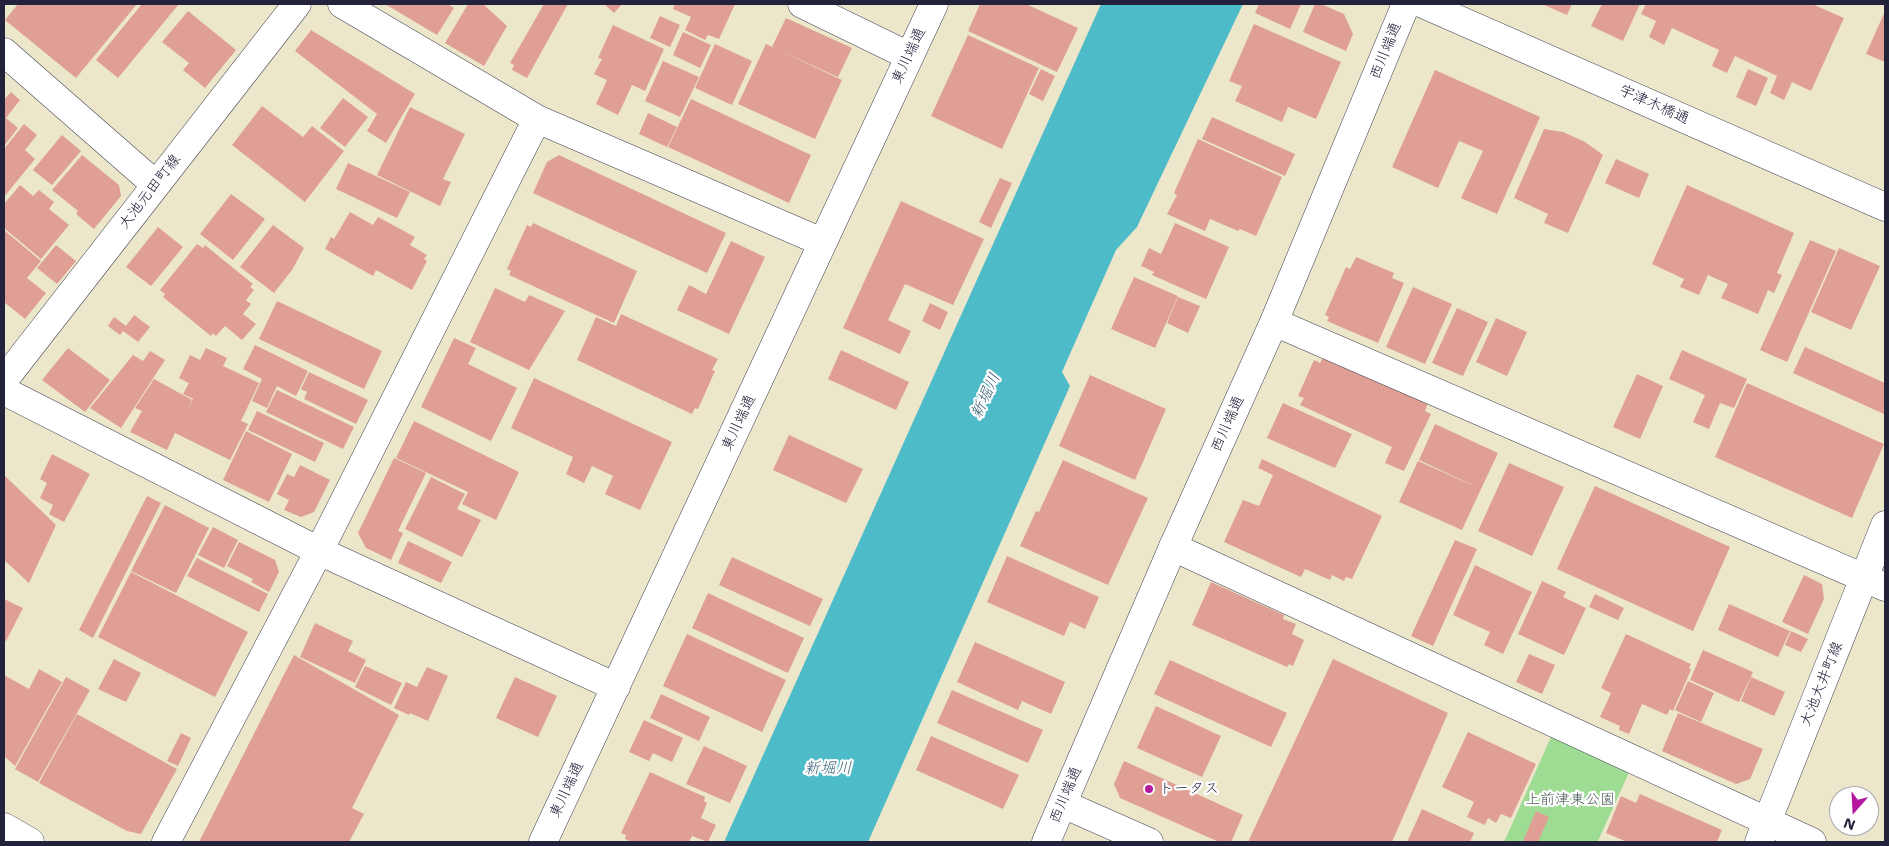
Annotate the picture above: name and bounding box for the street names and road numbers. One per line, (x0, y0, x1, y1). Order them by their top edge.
street label: 西川端通 (1366, 20, 1406, 82)
street label: 東川端通 (888, 25, 930, 87)
street label: 宇津木橋通 (1616, 82, 1692, 128)
street label: 大池元田町線 (115, 151, 185, 233)
street label: 東川端通 (718, 392, 760, 454)
street label: 西川端通 (1208, 393, 1248, 455)
street label: 大池大井町線 (1797, 639, 1847, 729)
street label: 東川端通 (546, 759, 588, 821)
street label: 西川端通 (1046, 764, 1086, 826)

